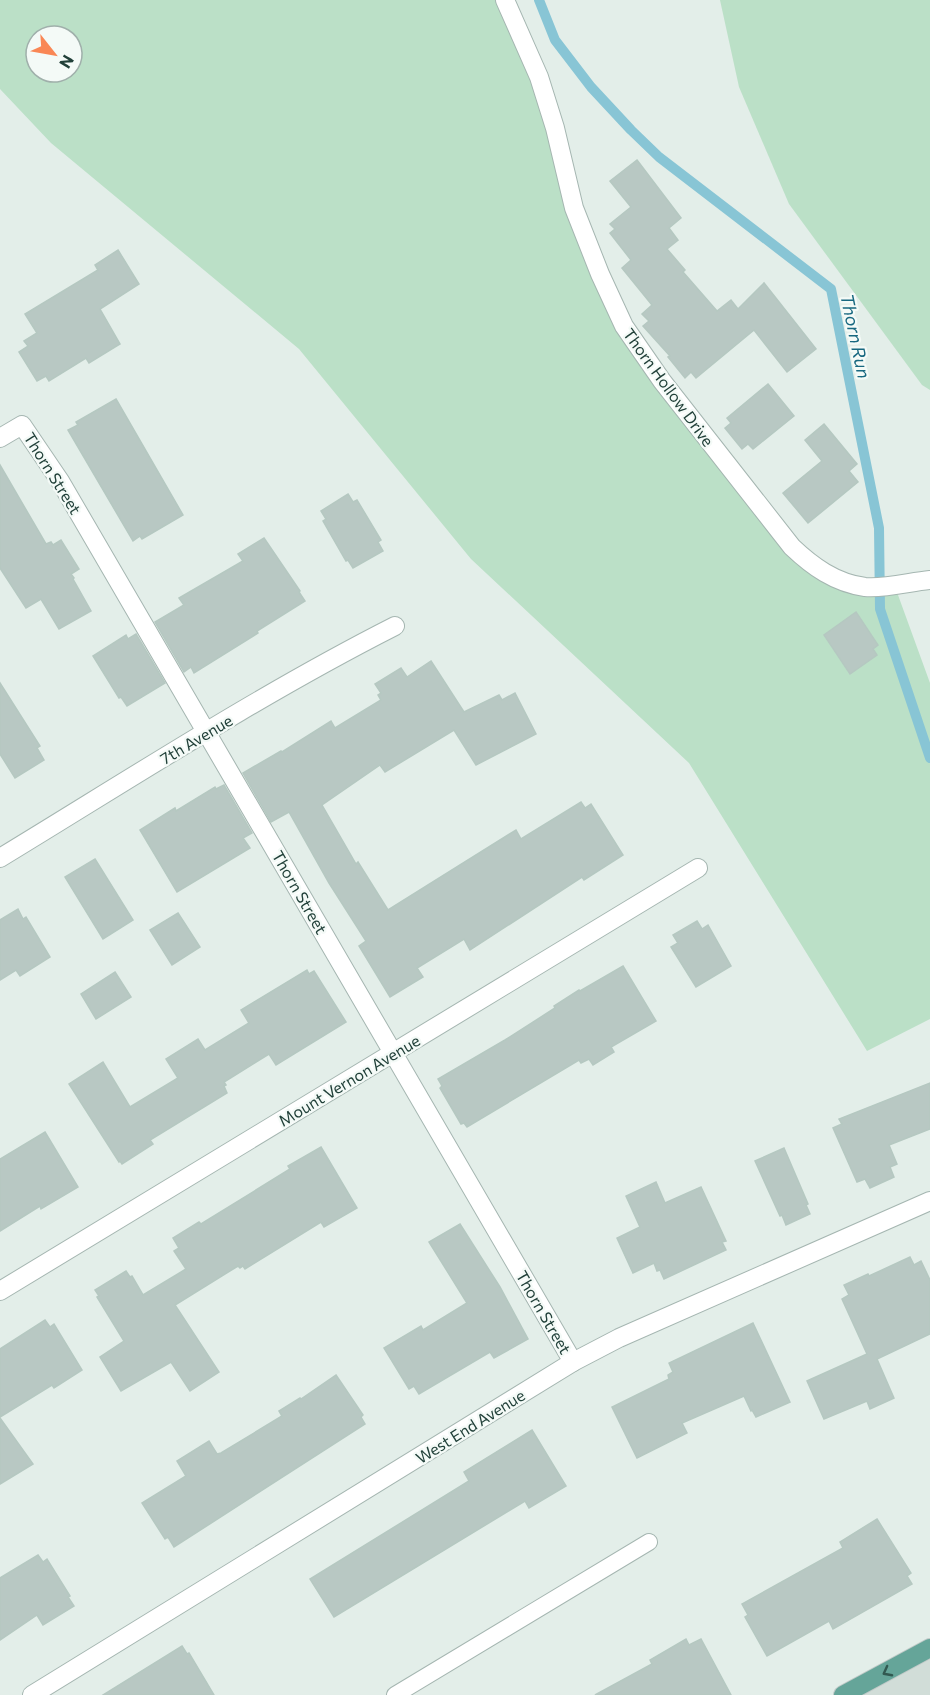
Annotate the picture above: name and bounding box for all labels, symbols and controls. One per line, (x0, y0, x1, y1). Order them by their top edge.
north arrow (24, 24, 84, 84)
text: N (56, 52, 79, 72)
water label: Thorn Run (836, 292, 876, 380)
street label: Thorn Hollow Drive (620, 324, 718, 450)
street label: Thorn Street (20, 429, 86, 518)
street label: 7th Avenue (157, 710, 235, 768)
street label: Thorn Street (269, 847, 332, 937)
street label: Mount Vernon Avenue (275, 1030, 423, 1130)
street label: Thorn Street (513, 1267, 576, 1357)
street label: West End Avenue (412, 1385, 528, 1467)
one-way arrow (882, 1665, 893, 1676)

